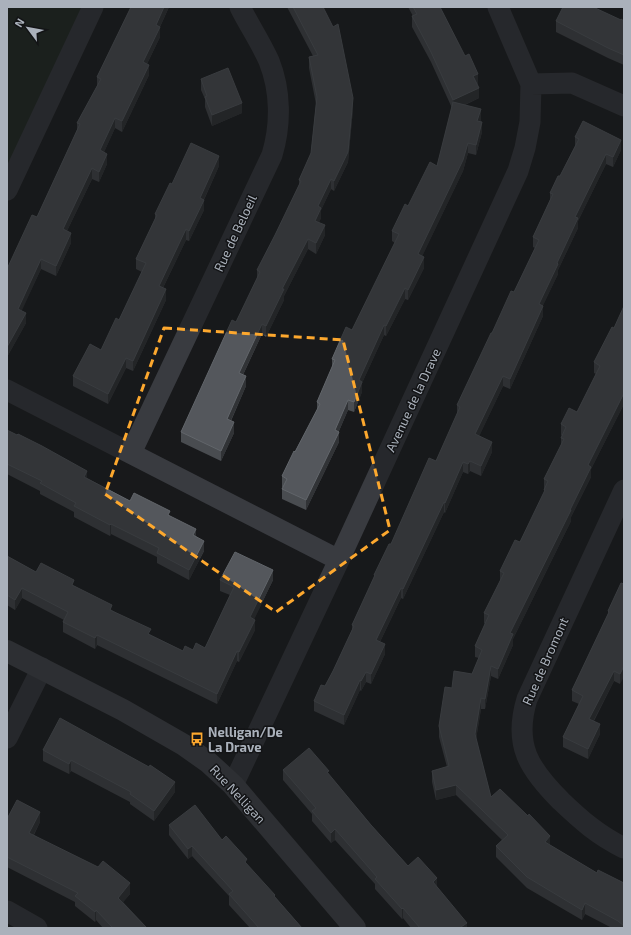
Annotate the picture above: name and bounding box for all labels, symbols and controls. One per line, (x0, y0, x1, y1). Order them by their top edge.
north arrow (8, 8, 48, 48)
text: N (11, 16, 27, 29)
street label: Rue de Beloeil (210, 192, 260, 274)
street label: Avenue de la Drave (382, 346, 444, 454)
street label: Rue de Bromont (518, 615, 572, 707)
place label: Nelligan/De La Drave (208, 724, 283, 755)
bus stop icon: Nelligan/De La Drave (189, 731, 205, 747)
street label: Rue Nelligan (207, 761, 269, 827)

